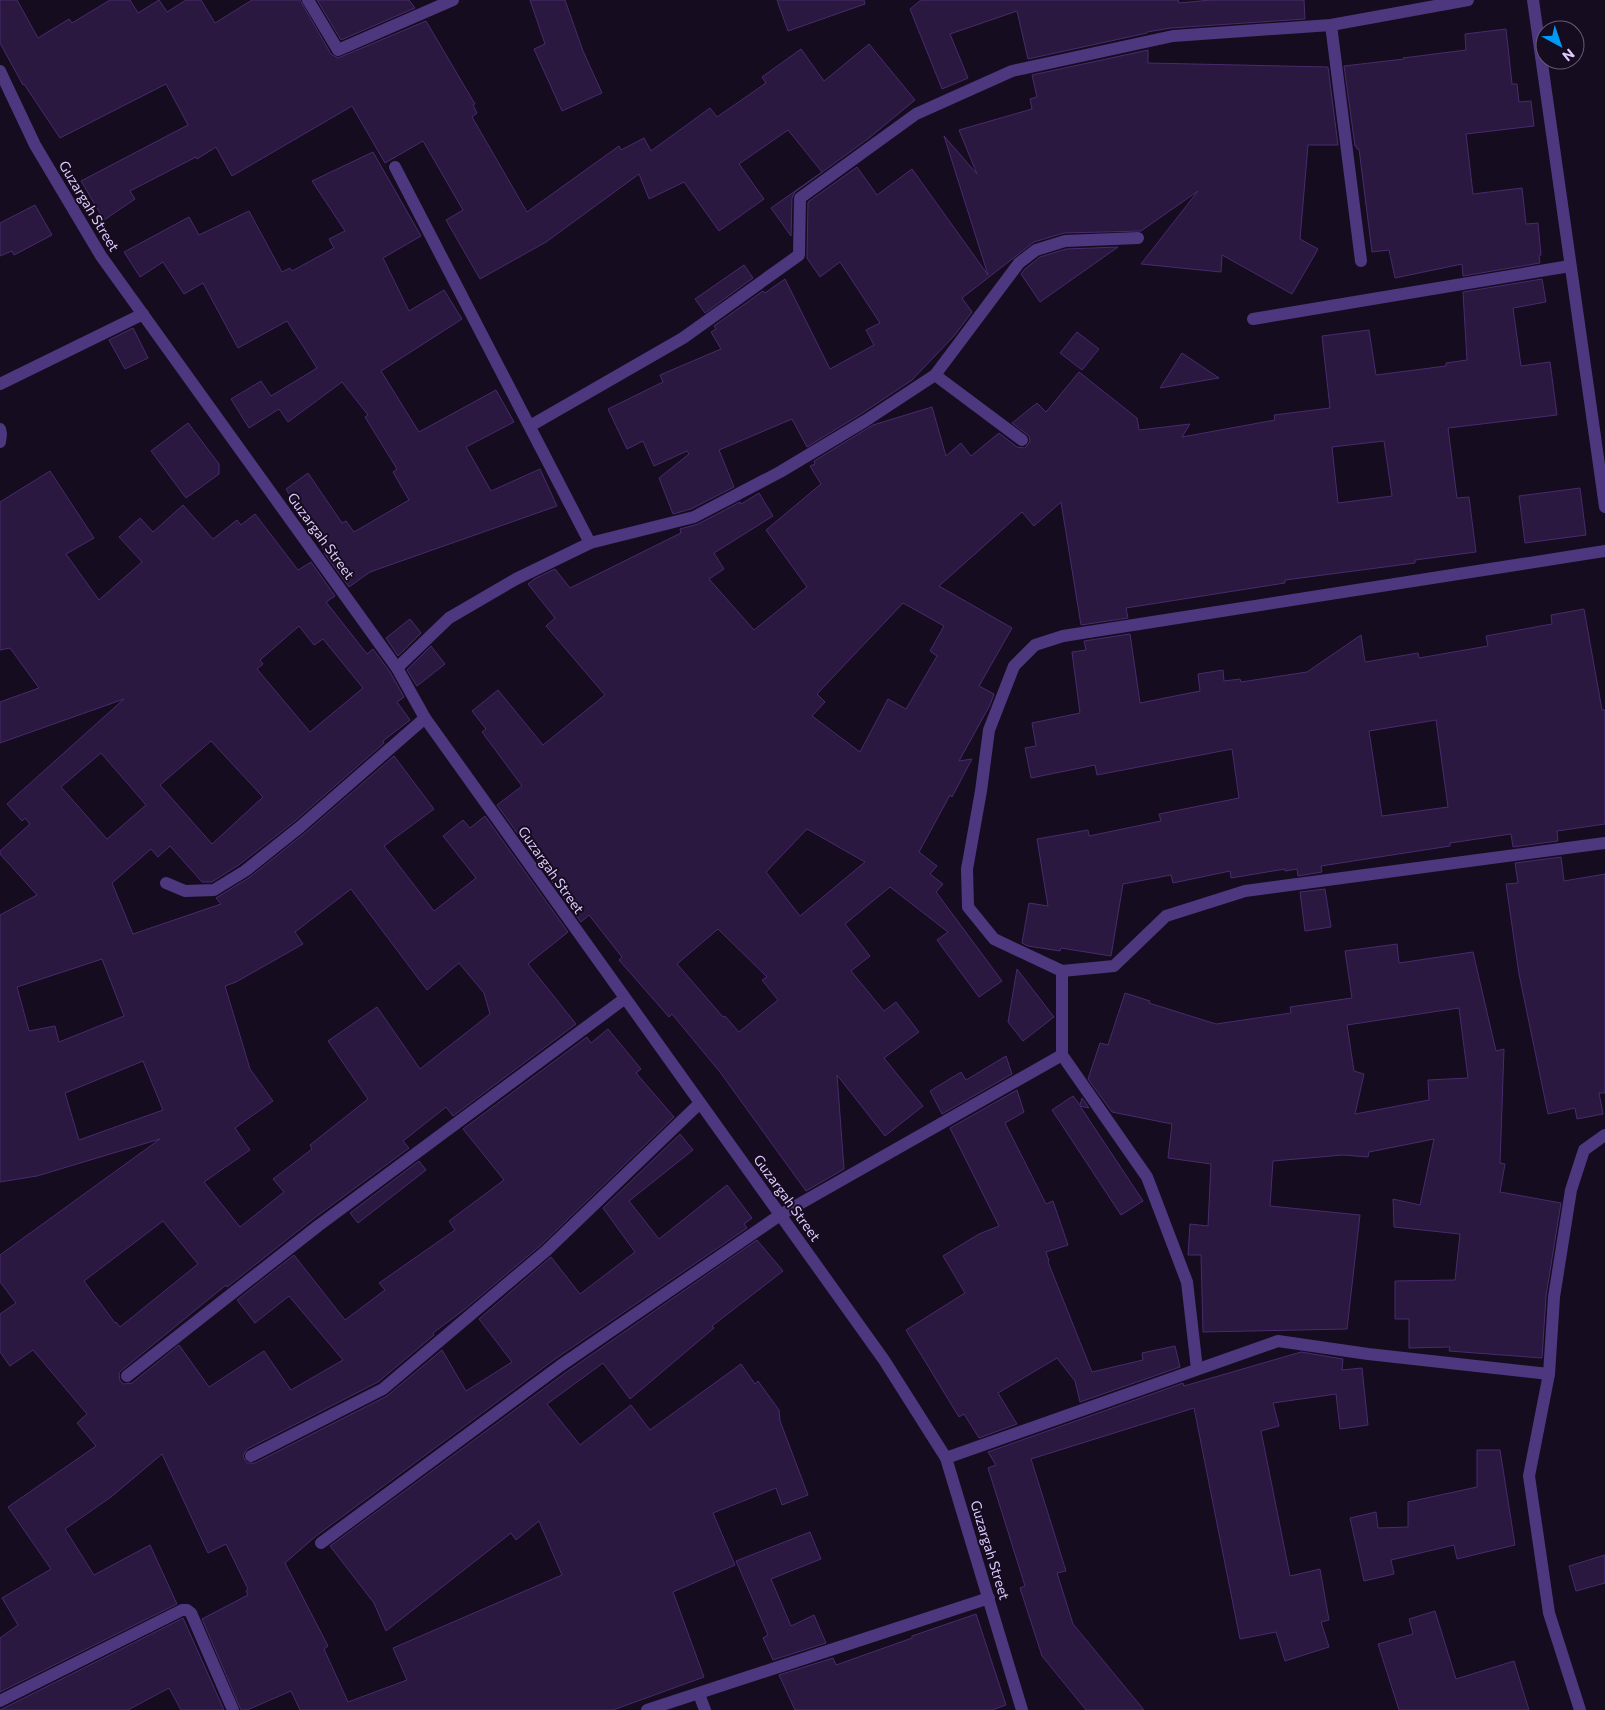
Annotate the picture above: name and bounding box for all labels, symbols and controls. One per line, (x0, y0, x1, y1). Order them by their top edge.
north arrow (1535, 20, 1585, 70)
text: N (1559, 45, 1578, 65)
street label: Guzargah Street (56, 157, 123, 254)
street label: Guzargah Street (284, 489, 359, 583)
street label: Guzargah Street (515, 823, 588, 917)
street label: Guzargah Street (750, 1151, 825, 1245)
street label: Guzargah Street (967, 1498, 1014, 1602)

